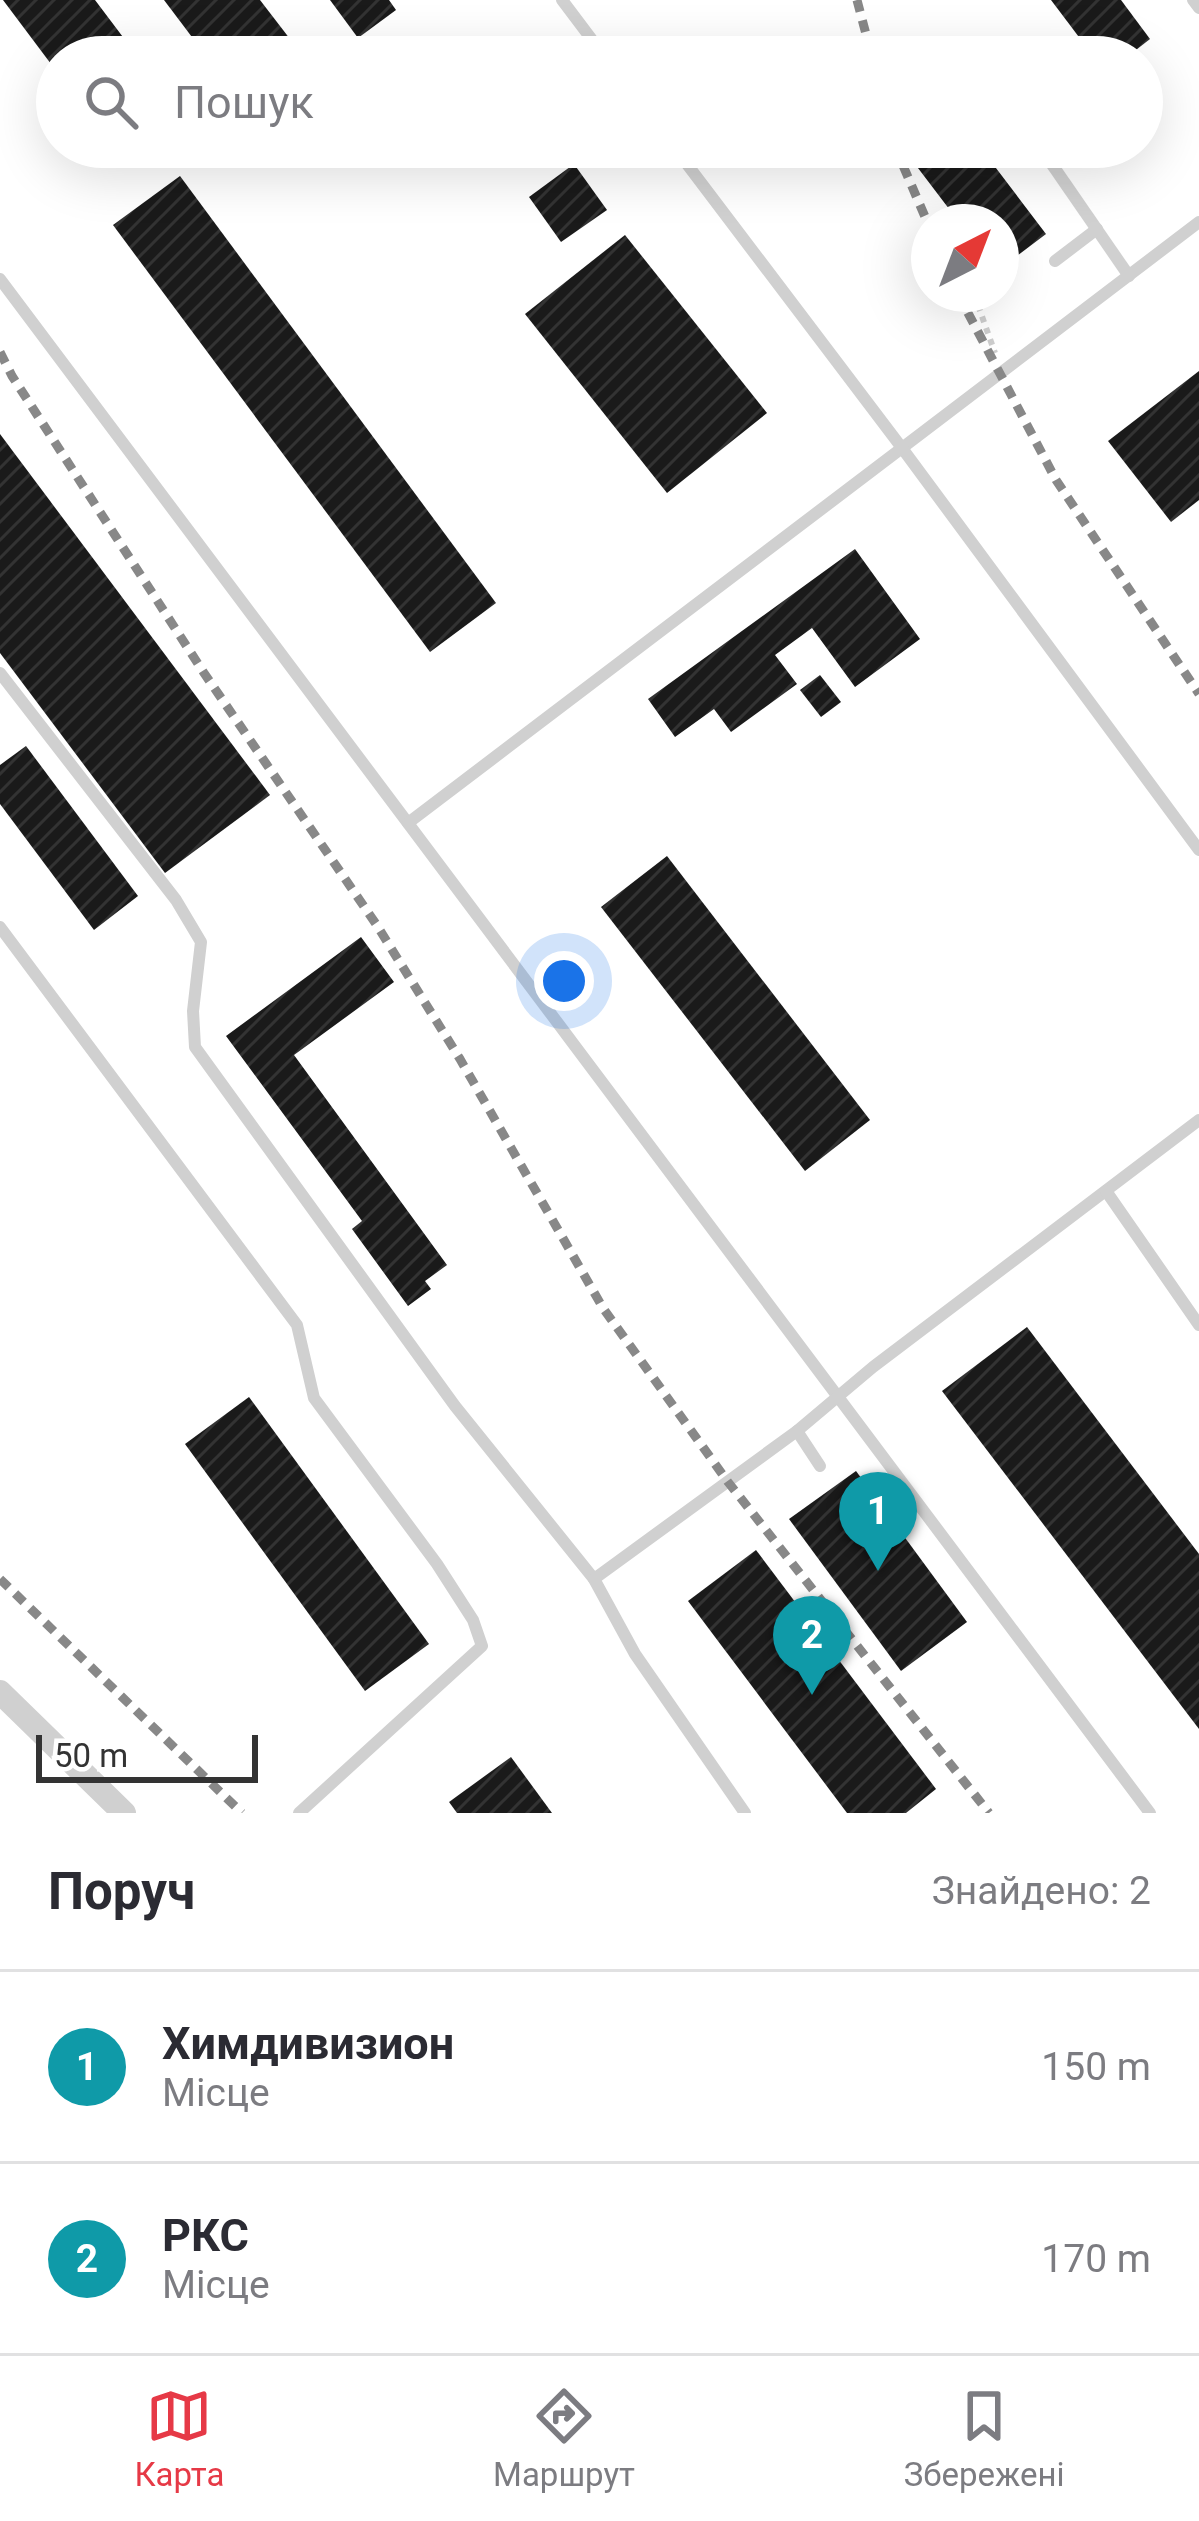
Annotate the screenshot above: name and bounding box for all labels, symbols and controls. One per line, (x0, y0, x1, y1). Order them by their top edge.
search box (36, 36, 1163, 168)
icon: search (78, 69, 144, 135)
text: Пошук (174, 76, 314, 129)
north arrow (911, 204, 1019, 312)
your location (534, 951, 594, 1011)
pin: 1 (839, 1472, 917, 1571)
pin: 2 (773, 1596, 851, 1695)
scale bar (36, 1729, 258, 1782)
text: 50 m (54, 1736, 128, 1775)
text: Поруч (48, 1862, 195, 1921)
text: Знайдено: 2 (932, 1868, 1151, 1914)
text: Химдивизион (162, 2017, 454, 2070)
text: 1 (76, 2044, 98, 2090)
text: 150 m (1041, 2044, 1151, 2090)
text: Місце (162, 2070, 270, 2116)
text: РКС (162, 2209, 249, 2262)
text: 2 (76, 2236, 98, 2282)
text: 170 m (1041, 2236, 1151, 2282)
text: Місце (162, 2262, 270, 2308)
tab: Карта (134, 2383, 224, 2494)
tab: Маршрут (493, 2383, 635, 2494)
tab: Збережені (904, 2383, 1065, 2494)

